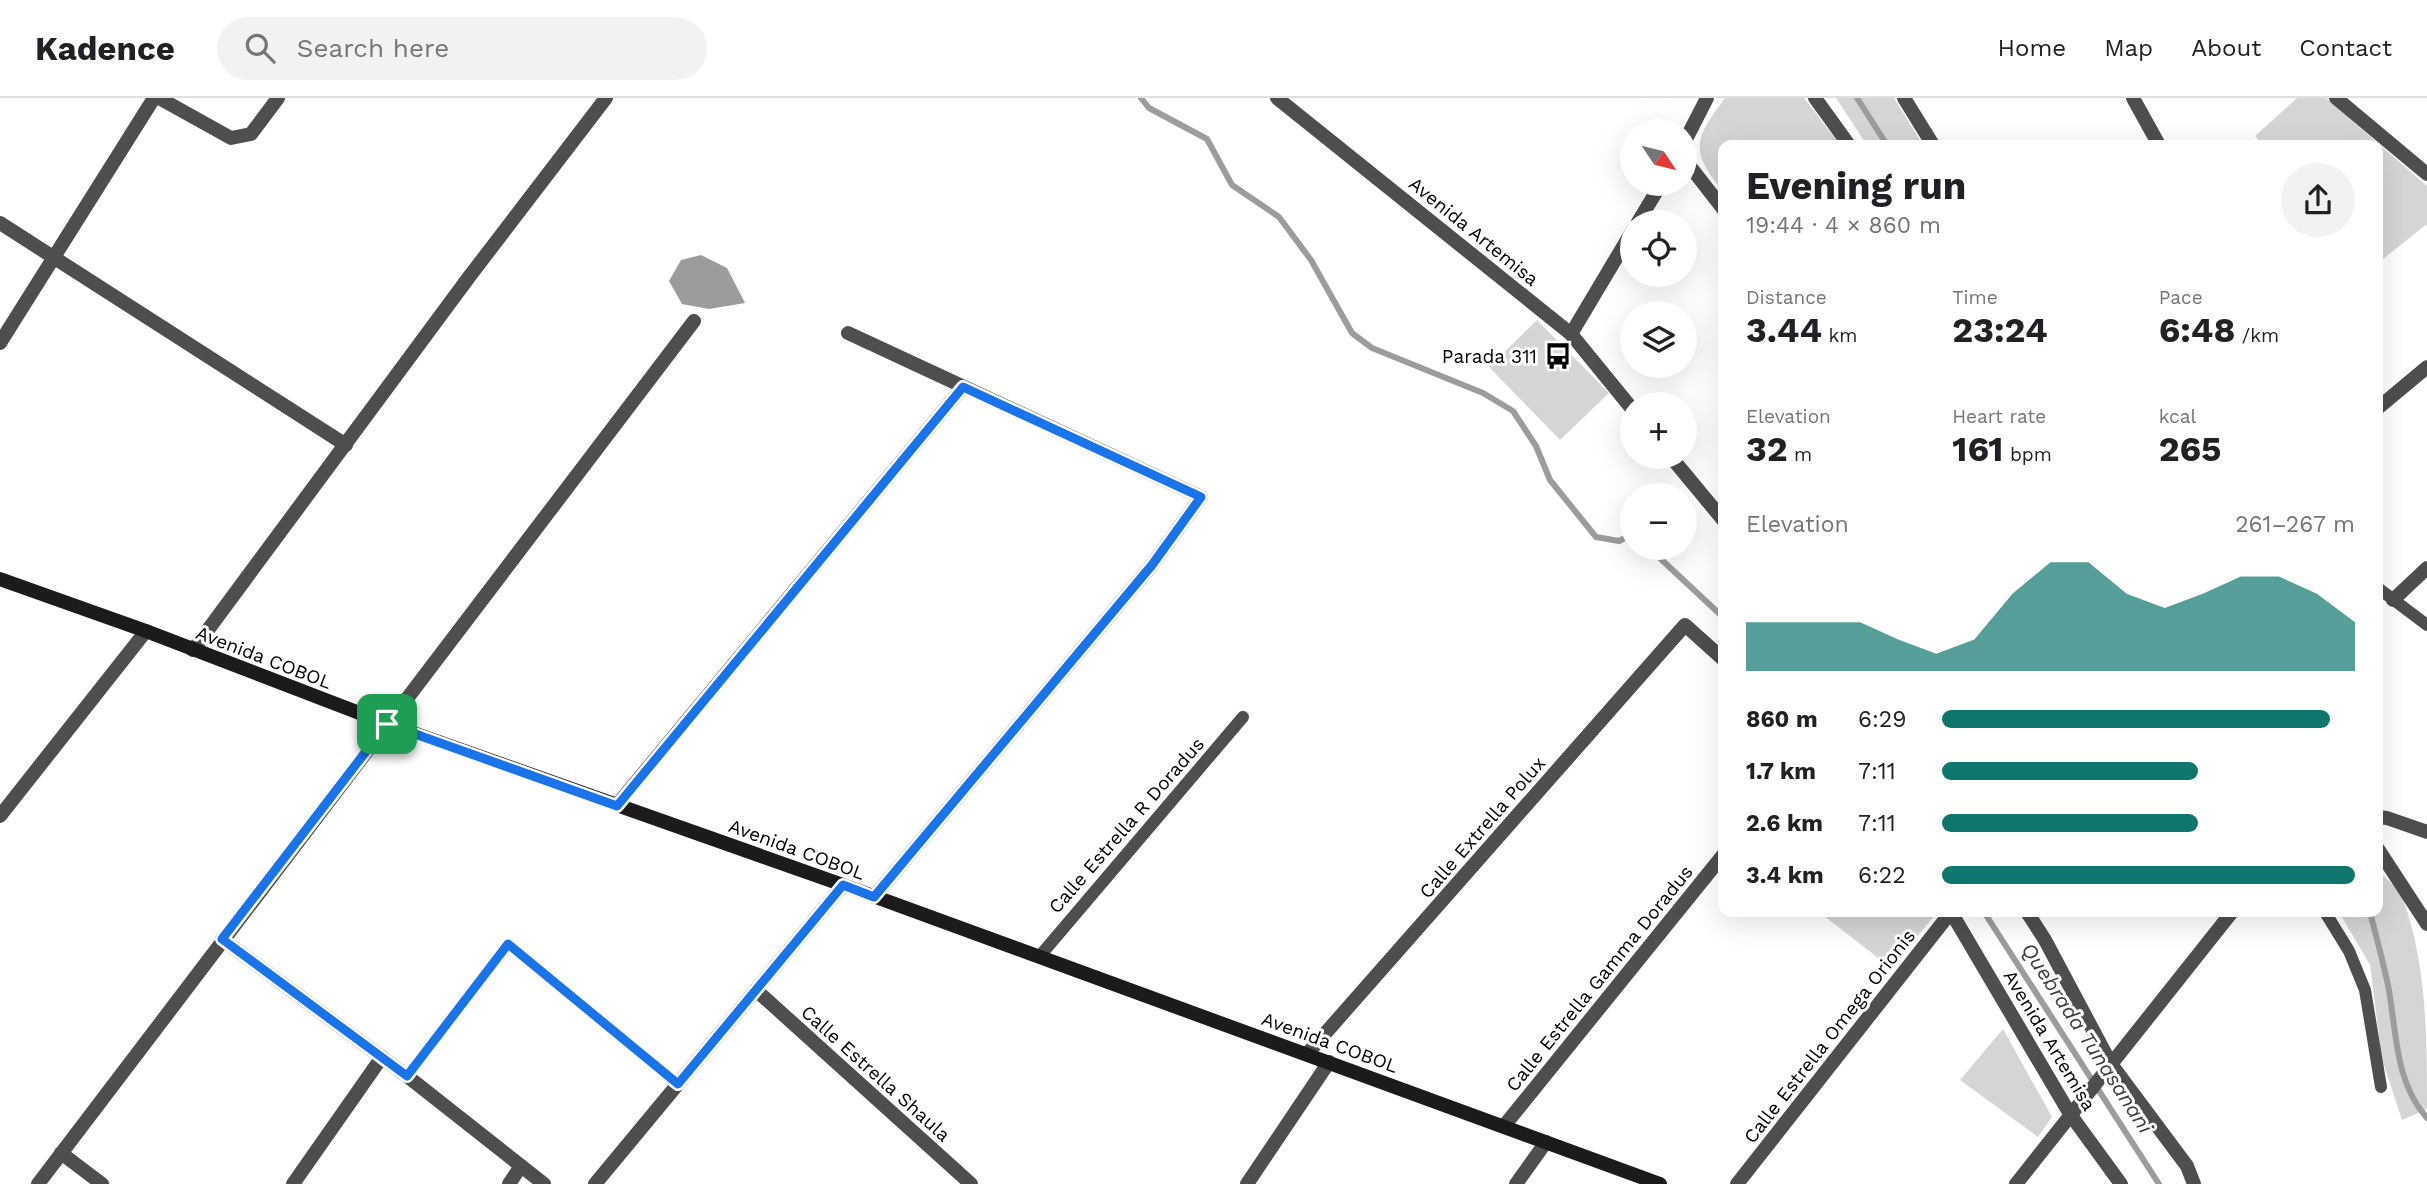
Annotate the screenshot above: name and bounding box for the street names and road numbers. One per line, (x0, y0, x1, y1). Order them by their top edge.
street label: Avenida Artemisa (1404, 172, 1543, 291)
street label: Avenida COBOL (193, 621, 335, 694)
street label: Calle Estrella R Doradus (1044, 733, 1209, 918)
street label: Calle Extrella Polux (1415, 752, 1550, 903)
street label: Avenida COBOL (725, 814, 868, 885)
street label: Calle Estrella Gamma Doradus (1501, 861, 1698, 1096)
street label: Calle Estrella Omega Orionis (1739, 925, 1920, 1148)
street label: Avenida Artemisa (1998, 966, 2101, 1115)
street label: Calle Estrella Shaula (796, 1000, 955, 1147)
street label: Avenida COBOL (1258, 1007, 1401, 1078)

